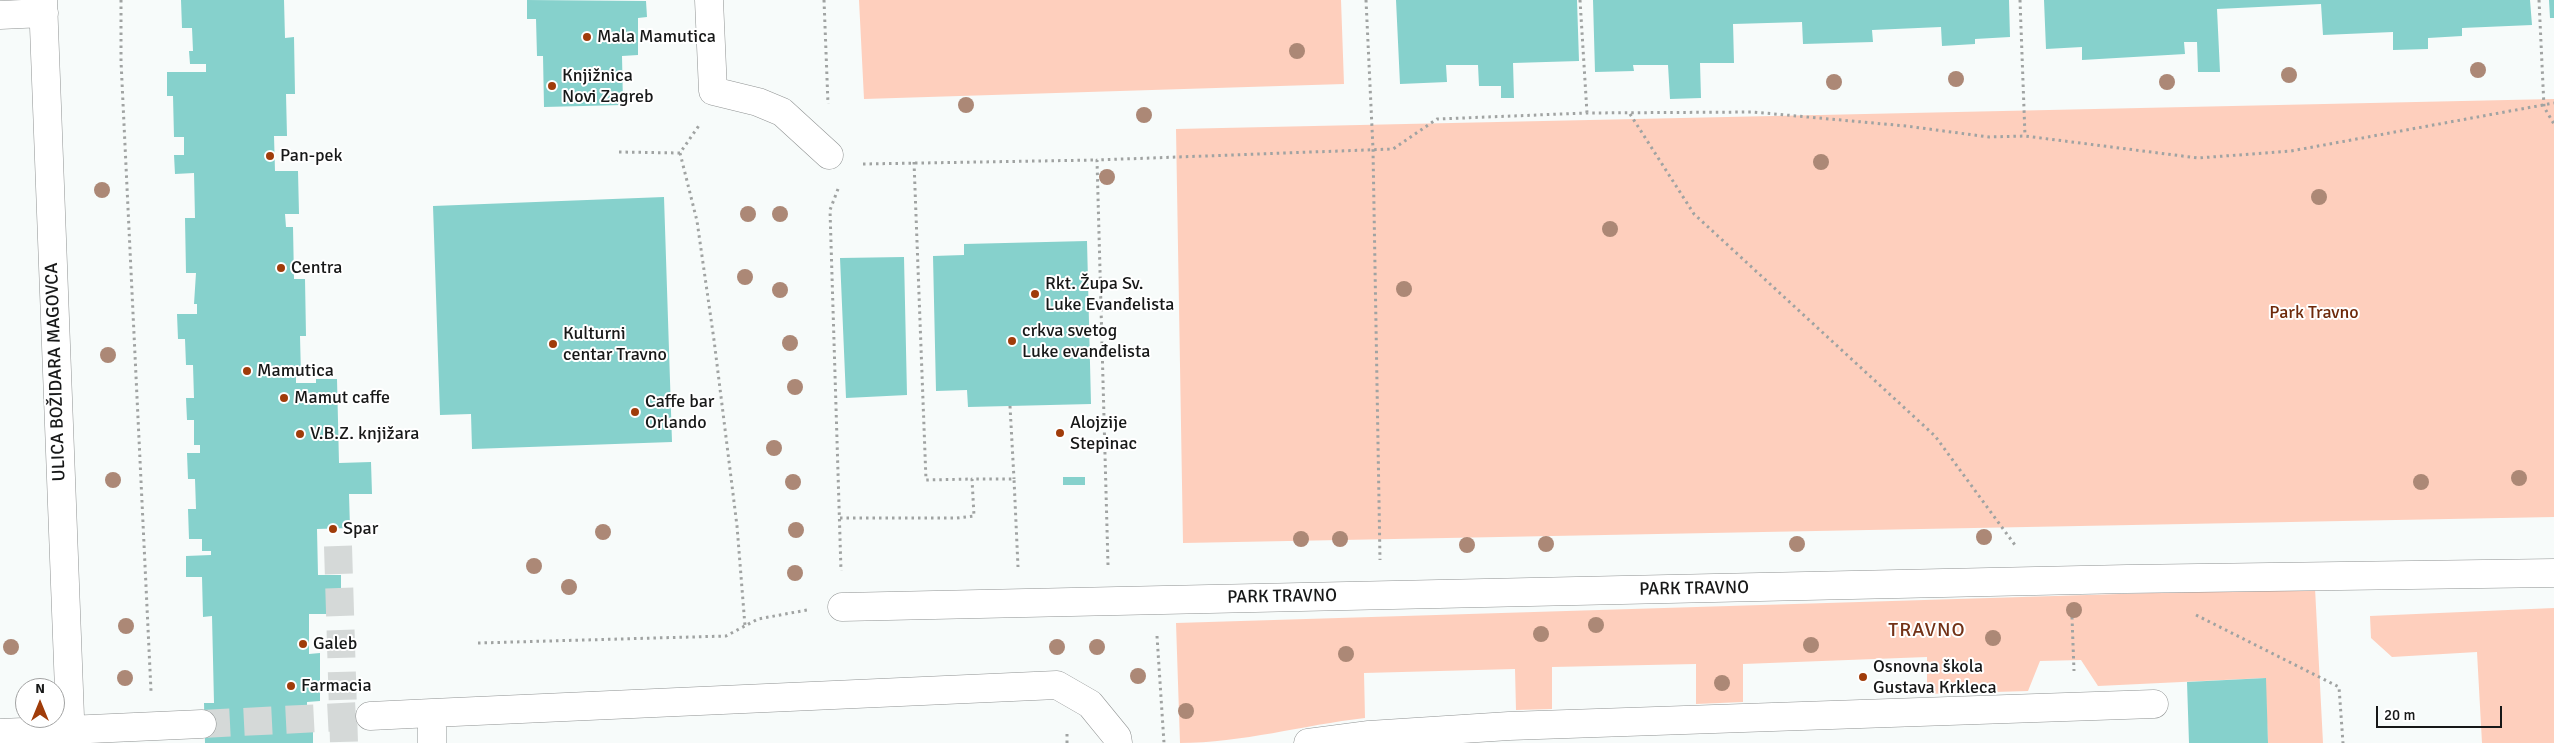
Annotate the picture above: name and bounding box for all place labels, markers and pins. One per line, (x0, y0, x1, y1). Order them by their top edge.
place label: Mala Mamutica (597, 26, 716, 48)
marker: Mala Mamutica (581, 31, 593, 43)
place label: Knjižnica Novi Zagreb (562, 65, 653, 108)
marker: Knjižnica Novi Zagreb (546, 80, 558, 92)
place label: Pan-pek (280, 145, 343, 167)
marker: Pan-pek (264, 150, 276, 162)
place label: Centra (291, 257, 342, 279)
marker: Centra (275, 262, 287, 274)
place label: Rkt. Župa Sv. Luke Evanđelista (1045, 273, 1174, 316)
marker: Rkt. Župa Sv. Luke Evanđelista (1029, 288, 1041, 300)
place label: crkva svetog Luke evanđelista (1022, 320, 1150, 362)
place label: Kulturni centar Travno (563, 323, 667, 366)
marker: crkva svetog Luke evanđelista (1006, 335, 1018, 347)
marker: Kulturni centar Travno (547, 338, 559, 350)
place label: Mamutica (257, 360, 334, 382)
marker: Mamutica (241, 365, 253, 377)
place label: Mamut caffe (294, 387, 390, 409)
place label: Caffe bar Orlando (645, 391, 714, 434)
marker: Mamut caffe (278, 392, 290, 404)
marker: Caffe bar Orlando (629, 406, 641, 418)
place label: Alojzije Stepinac (1070, 412, 1137, 454)
place label: V.B.Z. knjižara (310, 423, 419, 445)
marker: Alojzije Stepinac (1054, 427, 1066, 439)
marker: V.B.Z. knjižara (294, 428, 306, 440)
place label: Spar (343, 518, 378, 540)
marker: Spar (327, 523, 339, 535)
place label: Galeb (313, 633, 357, 655)
marker: Galeb (297, 638, 309, 650)
place label: Osnovna škola Gustava Krkleca (1873, 656, 1997, 699)
marker: Osnovna škola Gustava Krkleca (1857, 671, 1869, 683)
place label: Farmacia (301, 675, 372, 697)
marker: Farmacia (285, 680, 297, 692)

